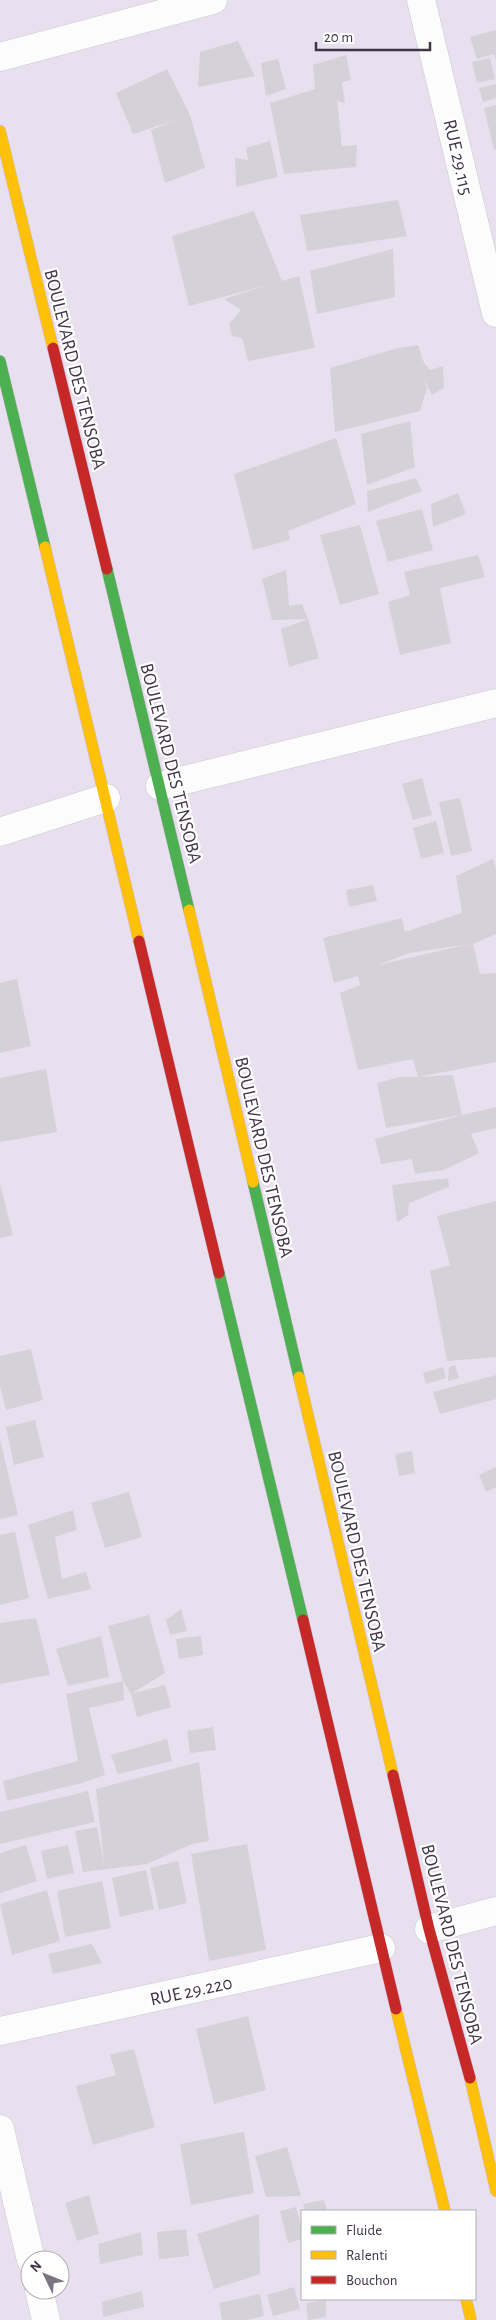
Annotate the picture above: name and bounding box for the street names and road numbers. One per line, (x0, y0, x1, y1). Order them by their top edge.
street label: RUE 29.115 (440, 118, 476, 197)
street label: BOULEVARD DES TENSOBA (40, 267, 109, 471)
street label: BOULEVARD DES TENSOBA (136, 661, 205, 865)
street label: BOULEVARD DES TENSOBA (231, 1055, 296, 1260)
street label: BOULEVARD DES TENSOBA (324, 1449, 389, 1654)
street label: BOULEVARD DES TENSOBA (417, 1842, 486, 2046)
street label: RUE 29.220 (148, 1973, 234, 2009)

